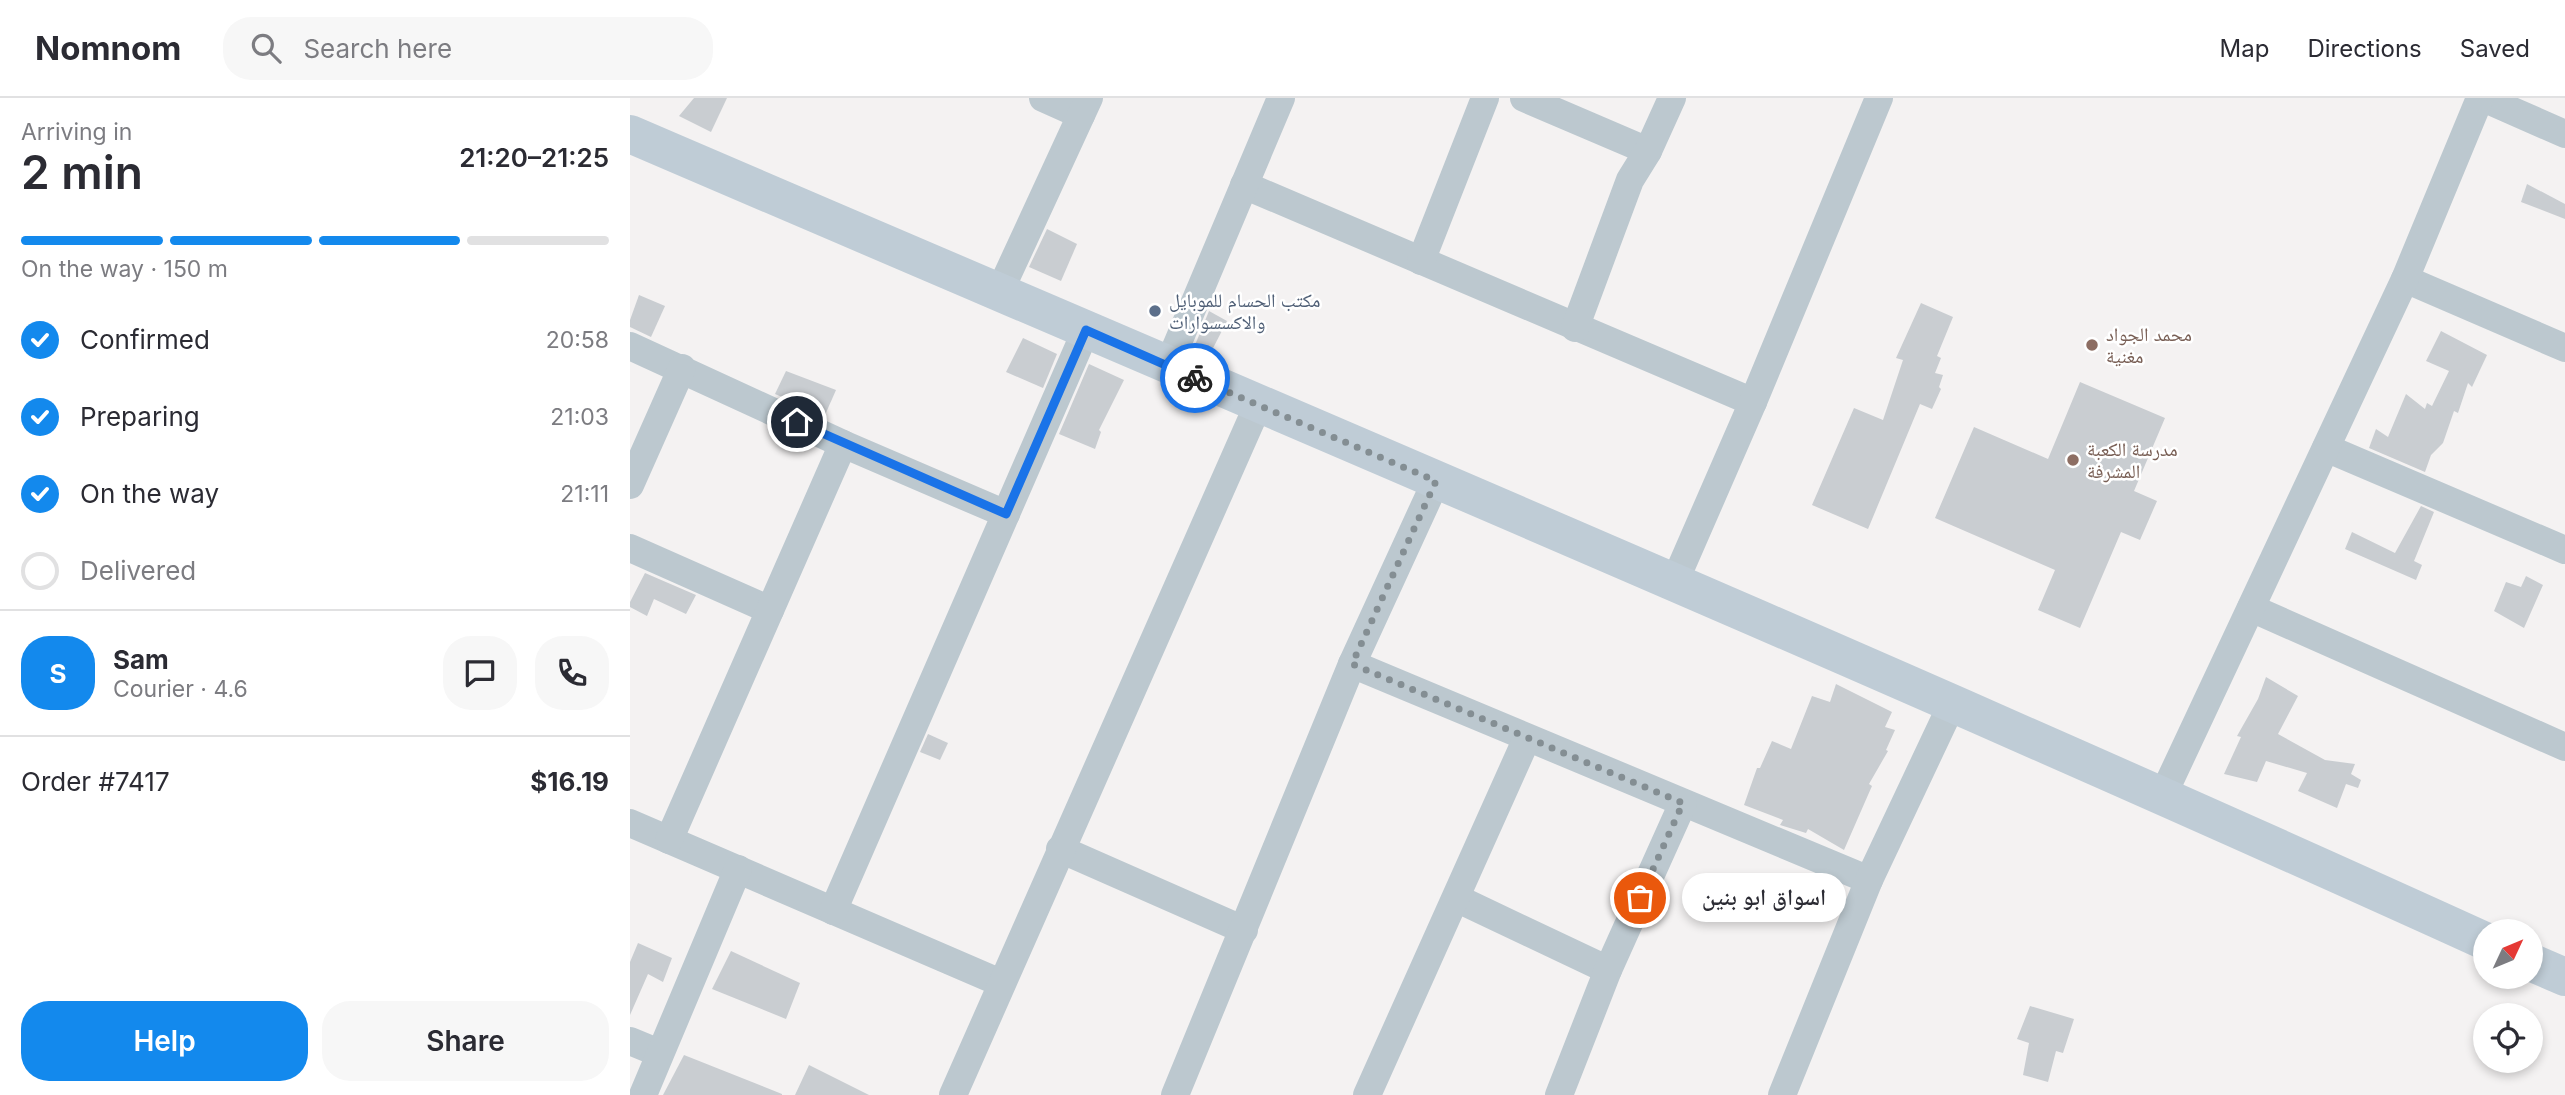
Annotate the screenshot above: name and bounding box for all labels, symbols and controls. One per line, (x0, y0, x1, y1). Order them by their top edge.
search box (223, 17, 713, 80)
text: Nomnom (35, 28, 181, 68)
icon: search (247, 29, 285, 67)
text: Search here (303, 33, 452, 64)
text: Map (2220, 34, 2269, 63)
text: Directions (2307, 34, 2422, 63)
text: Saved (2460, 34, 2530, 63)
text: Arriving in (21, 118, 132, 146)
text: 21:20–21:25 (459, 142, 609, 173)
text: 2 min (21, 144, 143, 200)
text: On the way · 150 m (21, 255, 228, 283)
place label: مكتب الحسام للموبايل والاكسسوارات (1169, 289, 1321, 334)
marker: مكتب الحسام للموبايل والاكسسوارات (1147, 303, 1163, 319)
icon: check (21, 321, 59, 359)
place label: محمد الجواد مغنية (2106, 323, 2192, 368)
text: Confirmed (80, 324, 210, 355)
text: 20:58 (546, 326, 609, 354)
marker: محمد الجواد مغنية (2084, 337, 2100, 353)
courier (1160, 343, 1230, 413)
icon: bike (1176, 359, 1214, 397)
pin (767, 392, 827, 452)
icon: check (21, 398, 59, 436)
text: Preparing (80, 401, 200, 432)
text: 21:03 (550, 403, 609, 431)
icon: home (778, 403, 816, 441)
place label: مدرسة الكعبة المشرفة (2087, 438, 2178, 483)
marker: مدرسة الكعبة المشرفة (2065, 452, 2081, 468)
icon: check (21, 475, 59, 513)
text: On the way (80, 478, 219, 509)
text: 21:11 (560, 480, 609, 508)
text: Delivered (80, 555, 196, 586)
button: chat (443, 636, 517, 710)
button: phone (535, 636, 609, 710)
text: Sam (113, 644, 169, 675)
text: S (49, 658, 67, 689)
text: Courier · 4.6 (113, 675, 248, 703)
text: Order #7417 (21, 766, 170, 797)
text: $16.19 (530, 766, 609, 797)
pin (1610, 868, 1670, 928)
callout: اسواق ابو بنين (1682, 874, 1846, 922)
icon: bag (1621, 879, 1659, 917)
text: اسواق ابو بنين (1702, 883, 1826, 911)
north arrow (2473, 919, 2543, 989)
map controls (2473, 919, 2543, 1073)
button: Help (21, 1001, 308, 1081)
button: Share (322, 1001, 609, 1081)
button: locate (2473, 1003, 2543, 1073)

